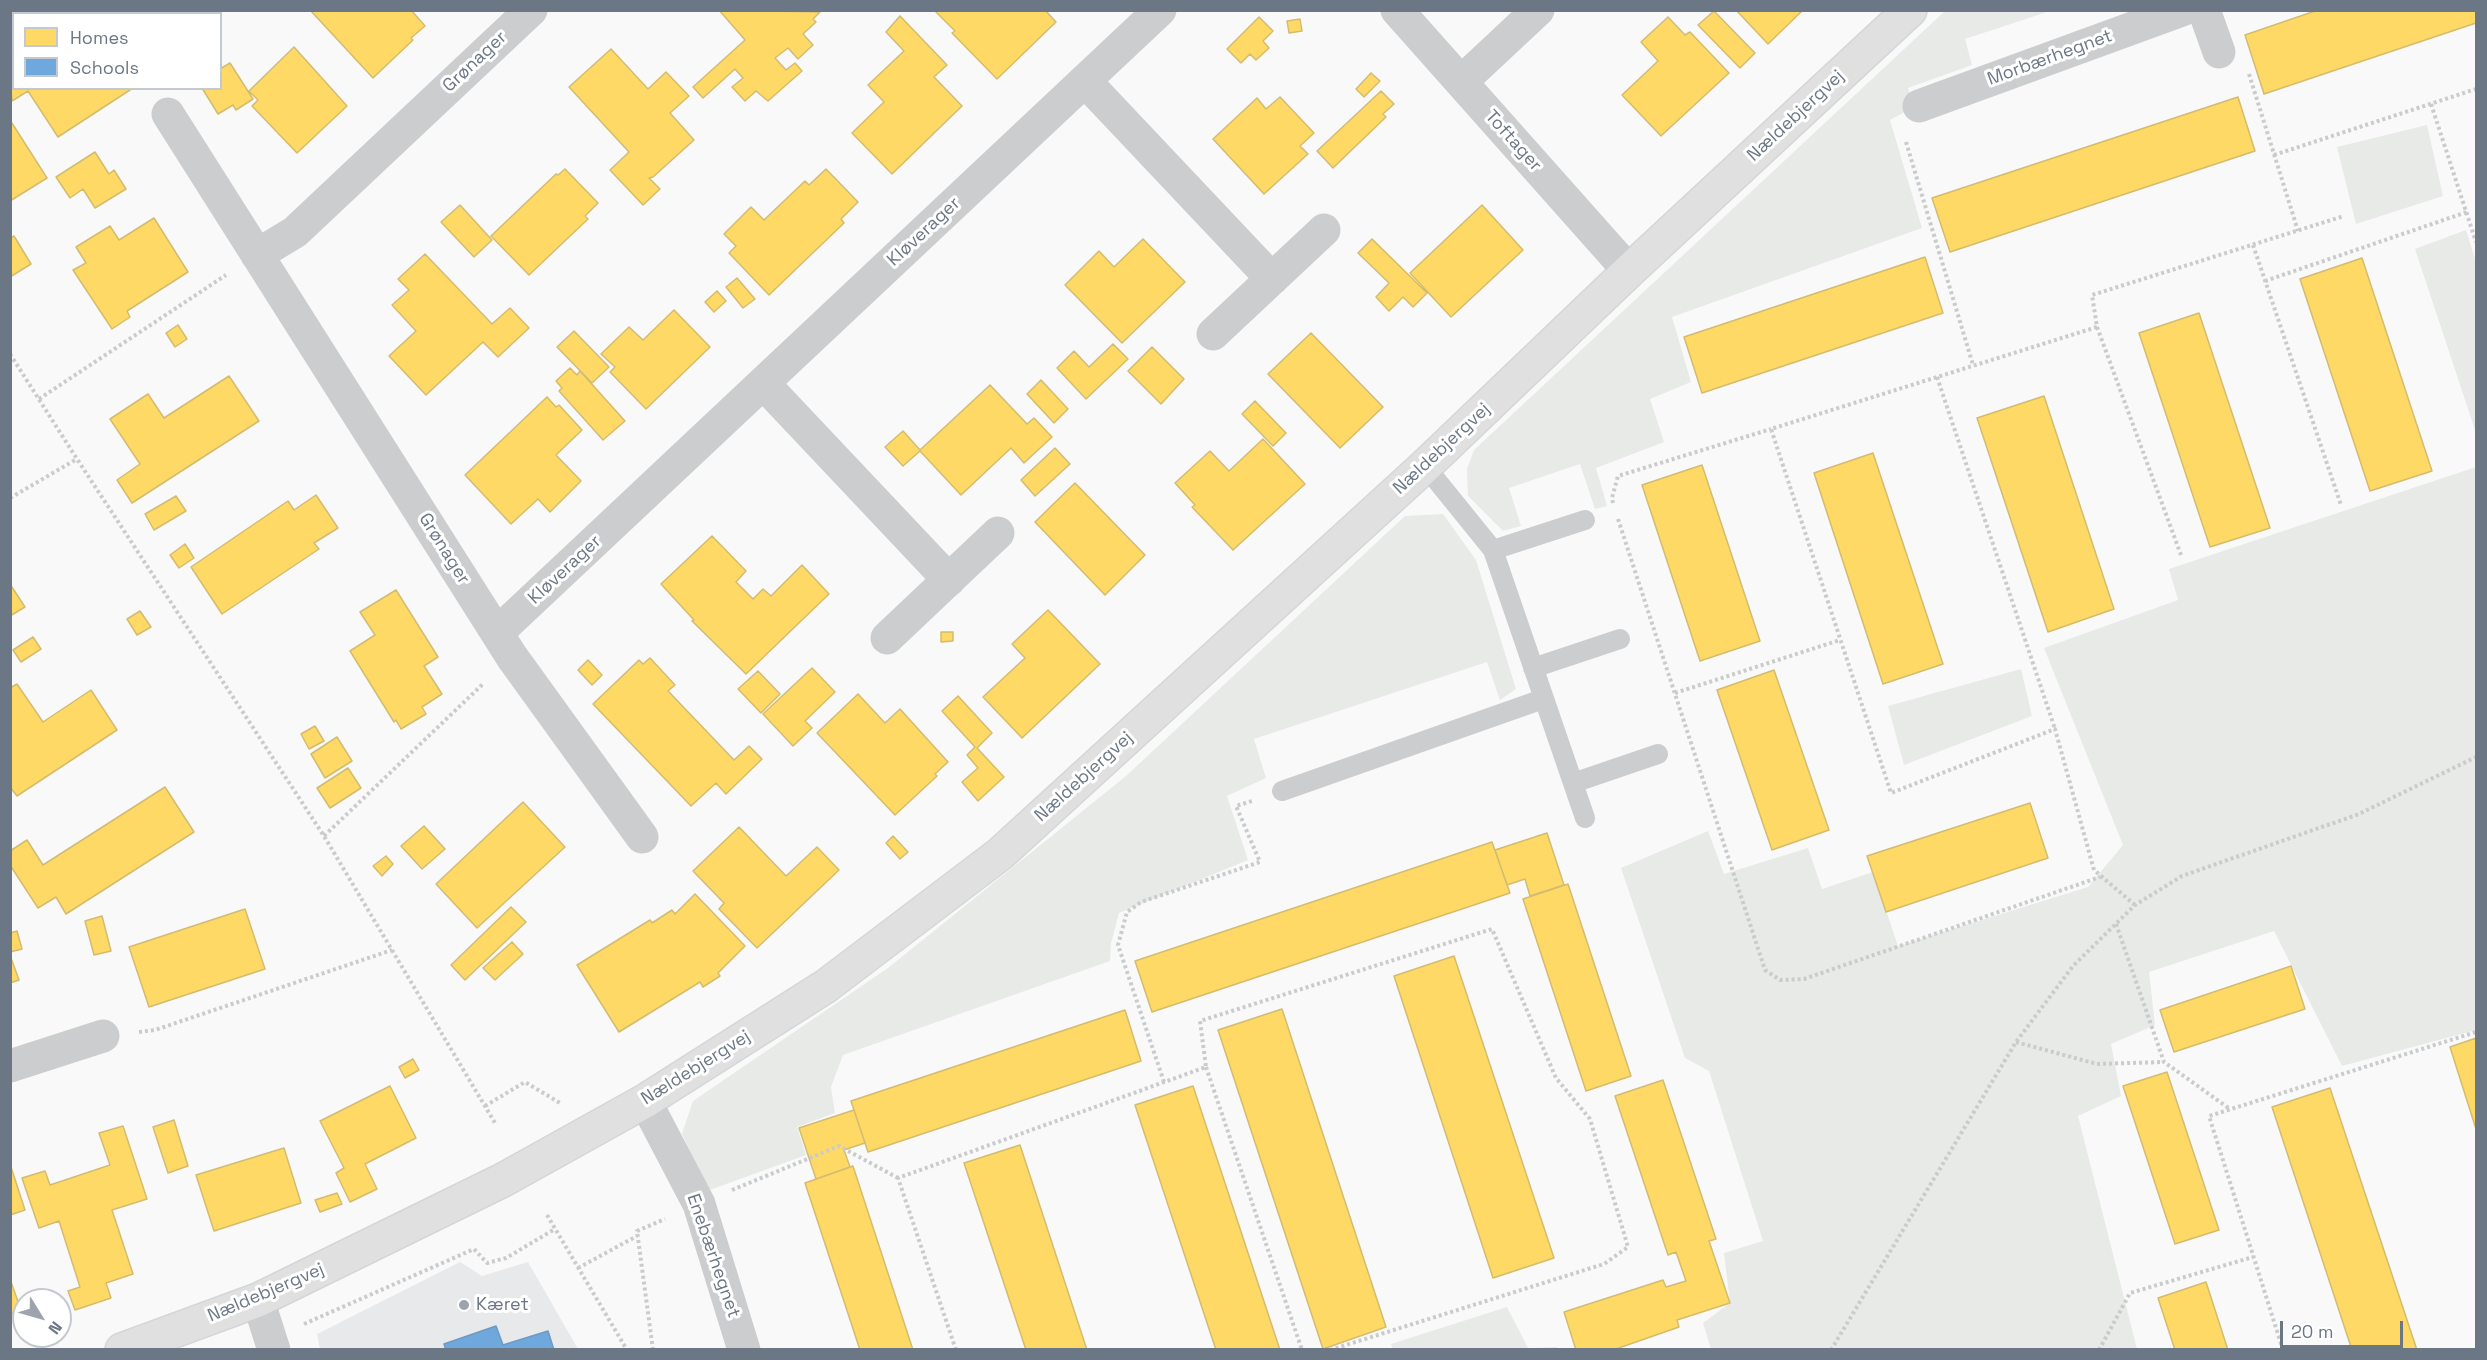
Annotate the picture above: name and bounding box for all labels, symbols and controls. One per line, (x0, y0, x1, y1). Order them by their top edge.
legend (12, 12, 222, 90)
street label: Morbærhegnet (1985, 25, 2115, 91)
text: Homes (70, 26, 129, 49)
street label: Grønager (439, 27, 511, 97)
text: Schools (70, 56, 139, 79)
street label: Nældebjergvej (1743, 66, 1849, 166)
street label: Toftager (1480, 106, 1546, 176)
street label: Kløverager (883, 193, 965, 271)
street label: Nældebjergvej (1389, 399, 1495, 499)
street label: Grønager (414, 510, 474, 588)
street label: Kløverager (524, 531, 606, 609)
street label: Nældebjergvej (1031, 727, 1137, 827)
street label: Nældebjergvej (638, 1026, 754, 1110)
street label: Enebærhegnet (682, 1191, 744, 1321)
street label: Nældebjergvej (205, 1259, 327, 1327)
north arrow (12, 1288, 72, 1348)
place label: Kæret (476, 1294, 529, 1316)
marker: Kæret (457, 1298, 471, 1312)
scale bar (2283, 1309, 2406, 1347)
text: N (44, 1317, 67, 1339)
text: 20 m (2291, 1320, 2334, 1343)

